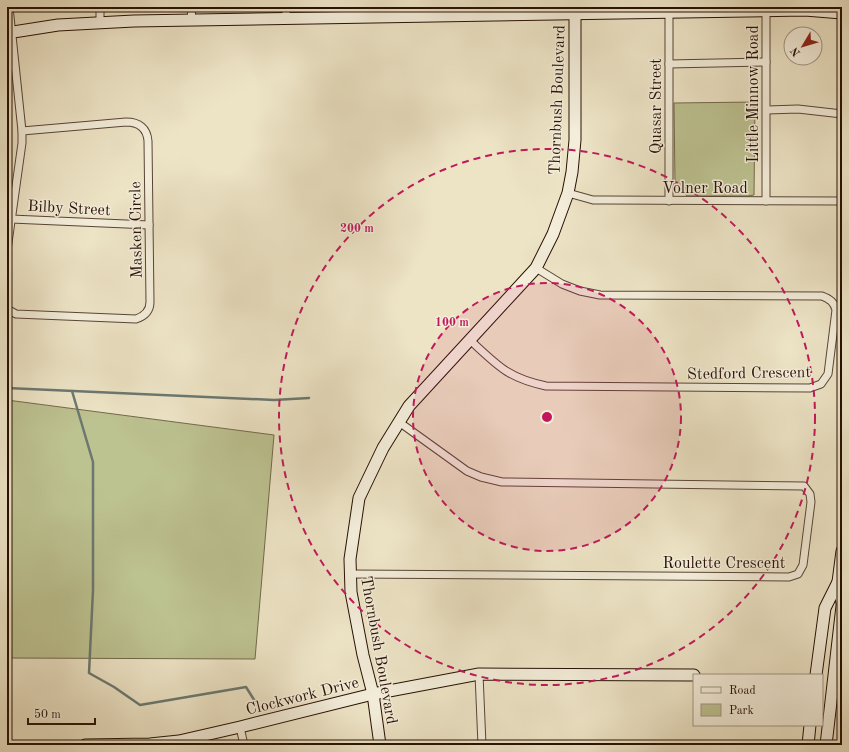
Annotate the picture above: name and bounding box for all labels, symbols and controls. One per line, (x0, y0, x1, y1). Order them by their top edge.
street label: Thornbush Boulevard (547, 25, 569, 175)
street label: Little Minnow Road (746, 25, 762, 163)
north arrow (783, 26, 823, 66)
text: N (789, 44, 803, 58)
street label: Quasar Street (649, 58, 665, 154)
street label: Masken Circle (128, 181, 146, 279)
street label: Volner Road (662, 181, 748, 197)
street label: Bilby Street (27, 199, 111, 219)
text: 200 m (340, 223, 374, 235)
text: 100 m (435, 317, 469, 329)
street label: Stedford Crescent (687, 365, 812, 383)
centre of rings (540, 410, 554, 424)
street label: Roulette Crescent (663, 556, 786, 572)
street label: Thornbush Boulevard (357, 575, 399, 726)
legend (693, 674, 823, 726)
street label: Clockwork Drive (244, 675, 361, 719)
text: Road (729, 685, 756, 697)
scale bar (28, 700, 95, 726)
text: Park (729, 705, 754, 717)
text: 50 m (34, 708, 61, 721)

